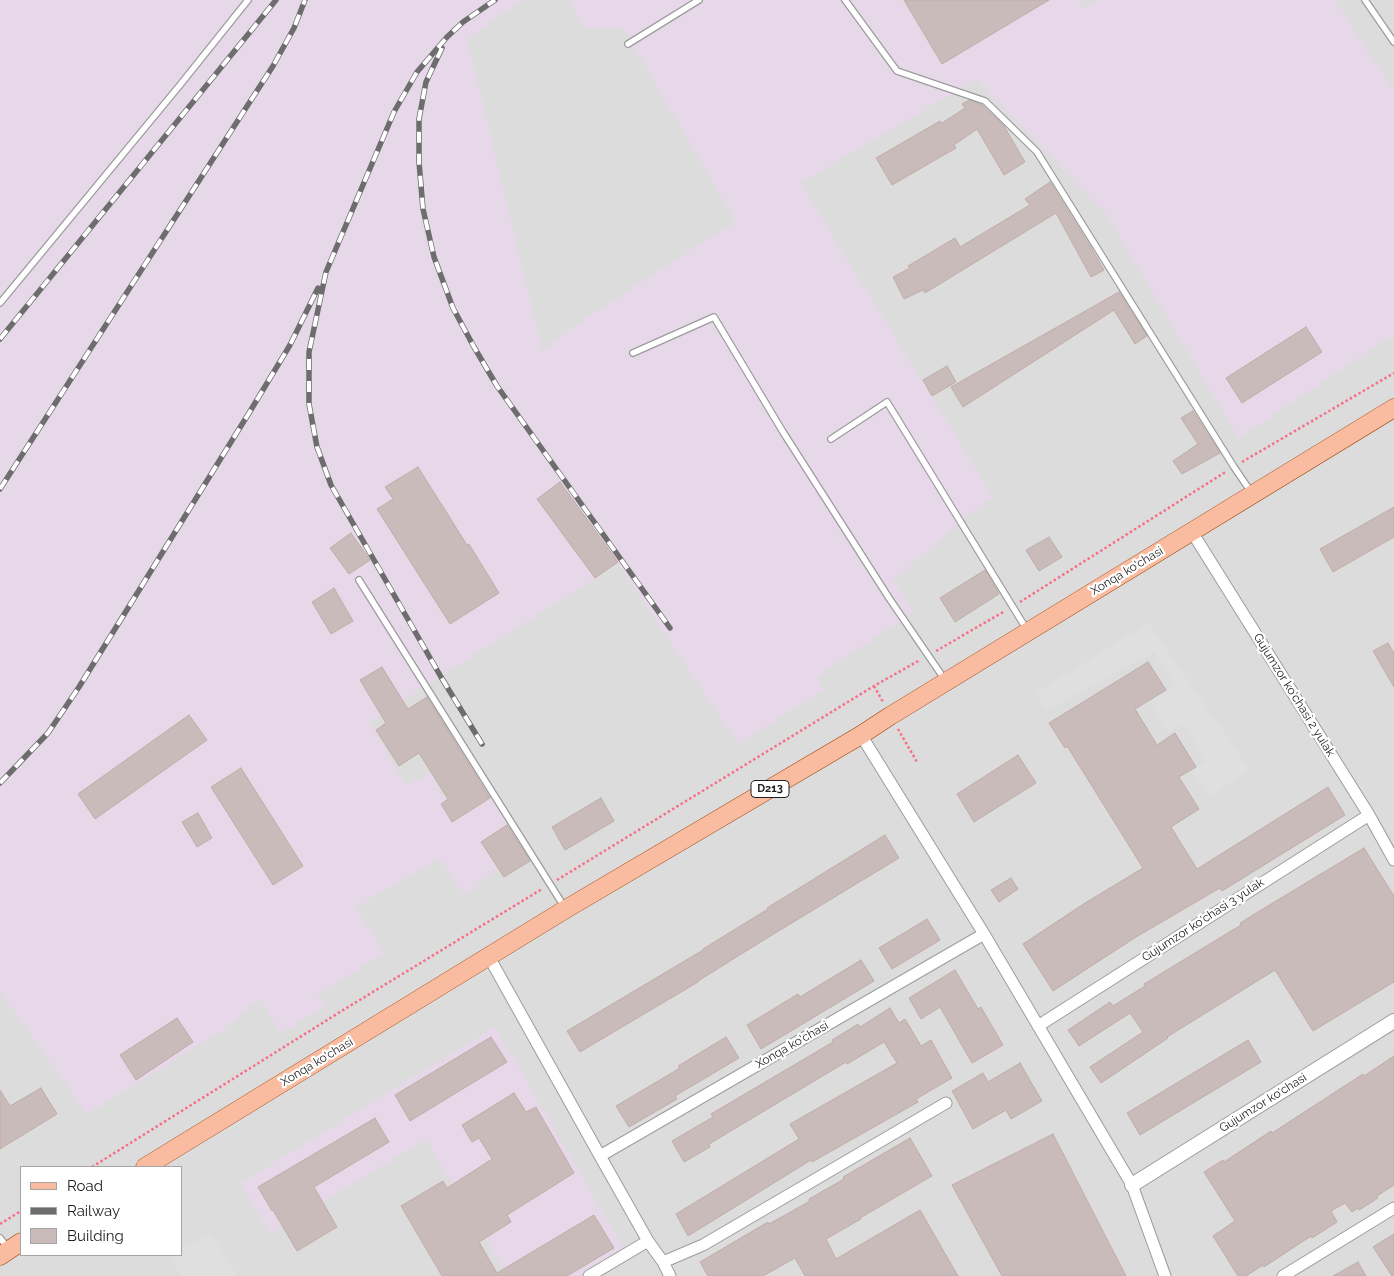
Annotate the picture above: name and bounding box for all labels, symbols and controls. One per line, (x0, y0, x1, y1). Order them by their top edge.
street label: Xonqa ko'chasi (1088, 544, 1166, 598)
street label: Gujumzor ko'chasi 2 yulak (1250, 631, 1338, 759)
road number: D213 (751, 781, 789, 798)
street label: Gujumzor ko'chasi 3 yulak (1139, 875, 1267, 965)
street label: Xonqa ko'chasi (753, 1018, 831, 1072)
street label: Xonqa ko'chasi (278, 1035, 356, 1089)
street label: Gujumzor ko'chasi (1217, 1070, 1309, 1136)
legend (20, 1166, 182, 1256)
text: Road (67, 1177, 103, 1195)
text: Railway (67, 1202, 120, 1220)
text: Building (67, 1227, 124, 1245)

